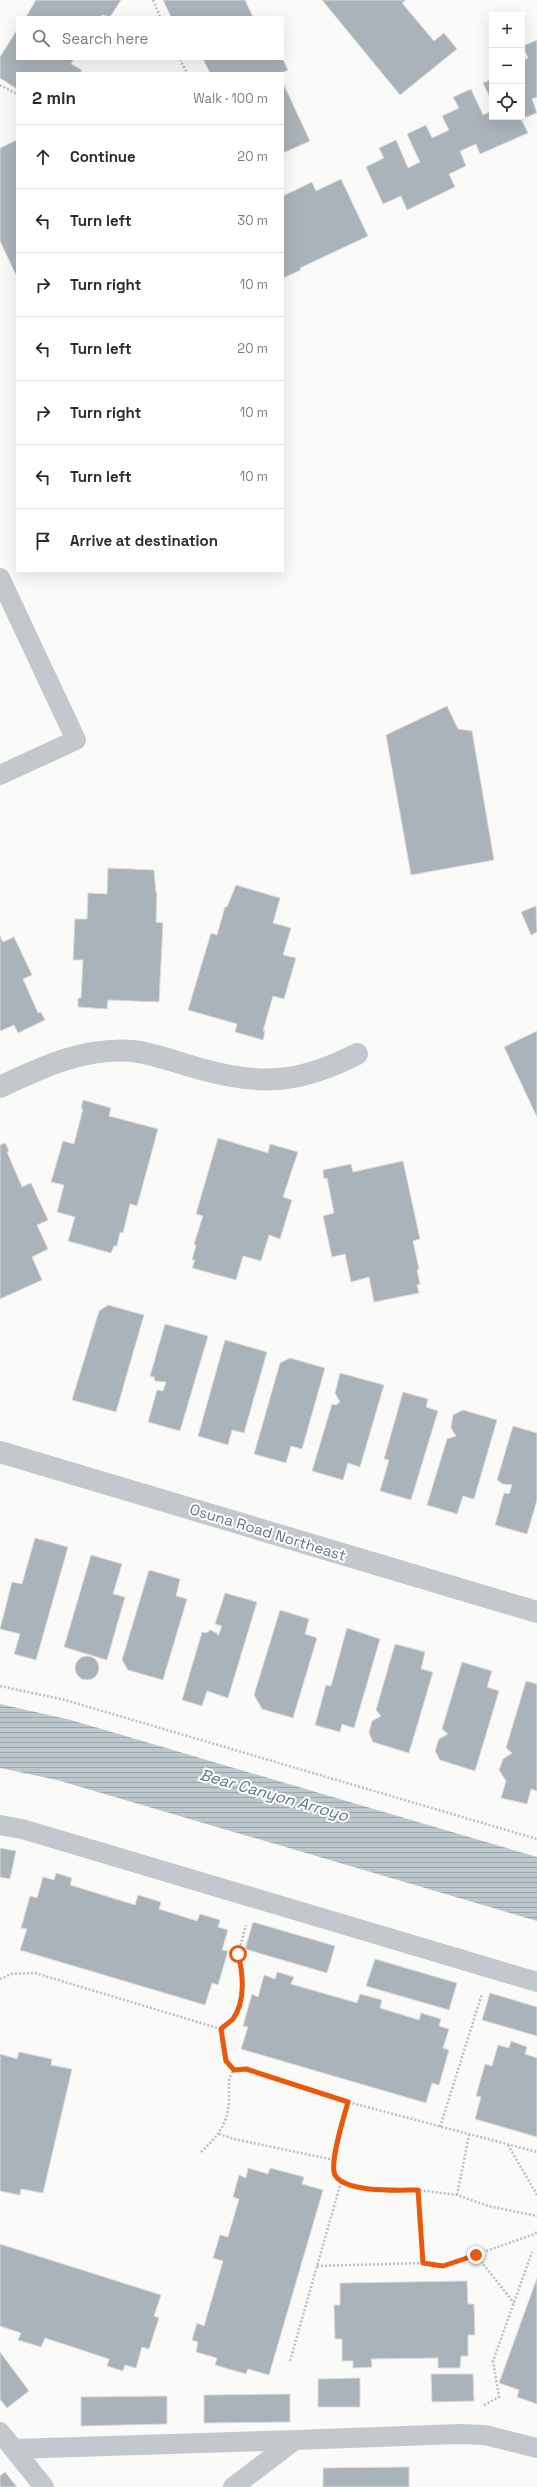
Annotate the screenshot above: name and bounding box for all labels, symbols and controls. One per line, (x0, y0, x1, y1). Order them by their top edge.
map controls (489, 12, 525, 120)
button: + (489, 12, 525, 48)
search box (16, 16, 284, 60)
icon: search (30, 27, 52, 49)
text: Search here (62, 29, 148, 48)
button: − (489, 48, 525, 84)
button: locate (489, 84, 525, 120)
text: 2 min (32, 87, 76, 109)
text: Walk · 100 m (193, 90, 268, 107)
icon: ahead (32, 146, 54, 168)
text: Continue (70, 147, 136, 166)
text: 20 m (237, 148, 268, 165)
icon: left (32, 210, 54, 232)
text: Turn left (70, 211, 132, 230)
text: 30 m (237, 212, 268, 229)
icon: right (32, 274, 54, 296)
text: Turn right (70, 275, 141, 294)
text: 10 m (240, 276, 268, 293)
icon: left (32, 338, 54, 360)
text: Turn left (70, 339, 132, 358)
text: 20 m (237, 340, 268, 357)
icon: right (32, 402, 54, 424)
text: Turn right (70, 403, 141, 422)
text: 10 m (240, 404, 268, 421)
icon: left (32, 466, 54, 488)
text: Turn left (70, 467, 132, 486)
text: 10 m (240, 468, 268, 485)
icon: arrive (32, 530, 54, 552)
text: Arrive at destination (70, 531, 218, 550)
street label: Osuna Road Northeast (188, 1499, 349, 1565)
water label: Bear Canyon Arroyo (197, 1764, 352, 1827)
route start (229, 1945, 247, 1963)
route end (467, 2246, 485, 2264)

